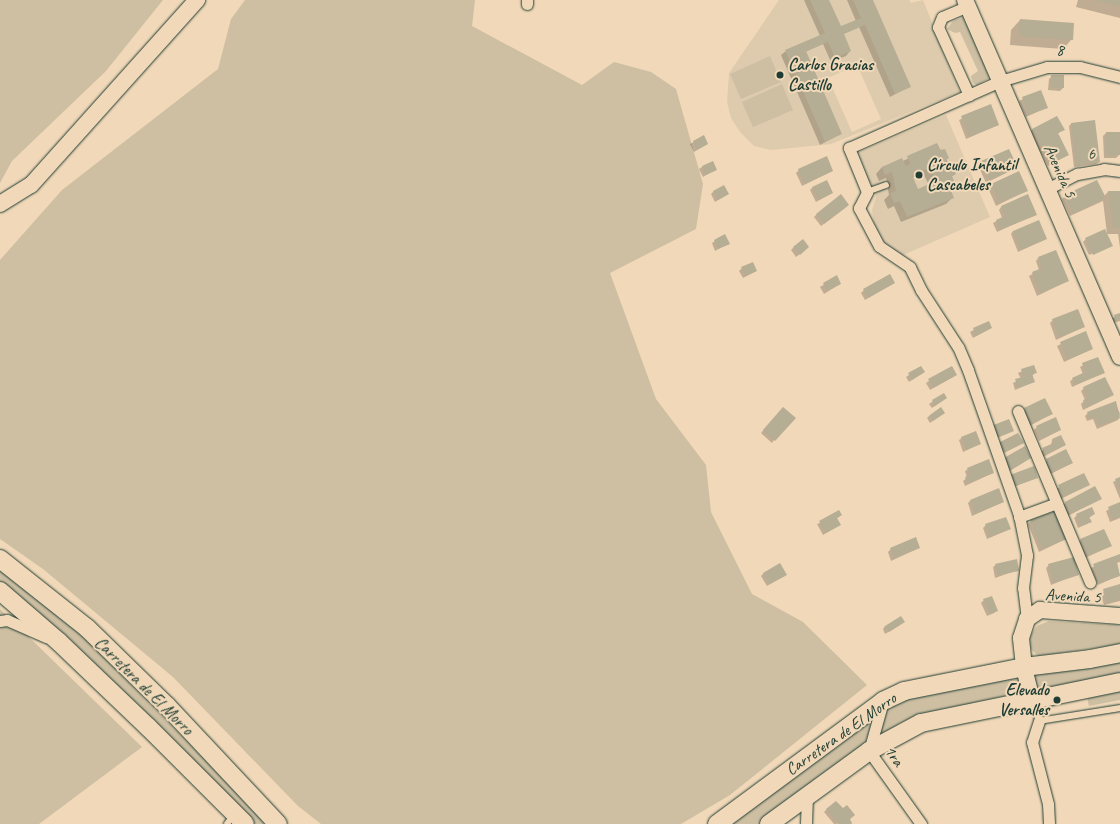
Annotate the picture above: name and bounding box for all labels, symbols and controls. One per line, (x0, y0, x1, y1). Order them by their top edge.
street label: 8 (1056, 40, 1064, 60)
place label: Carlos Gracias Castillo (788, 55, 874, 95)
marker: Carlos Gracias Castillo (775, 70, 785, 80)
street label: Avenida 5 (1039, 141, 1081, 201)
street label: 6 (1085, 143, 1097, 165)
place label: Círculo Infantil Cascabeles (927, 155, 1017, 195)
marker: Círculo Infantil Cascabeles (914, 170, 924, 180)
street label: Avenida 5 (1045, 584, 1101, 608)
street label: Carretera de El Morro (91, 633, 197, 739)
place label: Elevado Versalles (999, 680, 1049, 720)
street label: Carretera de El Morro (782, 688, 900, 780)
marker: Elevado Versalles (1052, 695, 1062, 705)
street label: 1ra (880, 742, 908, 770)

